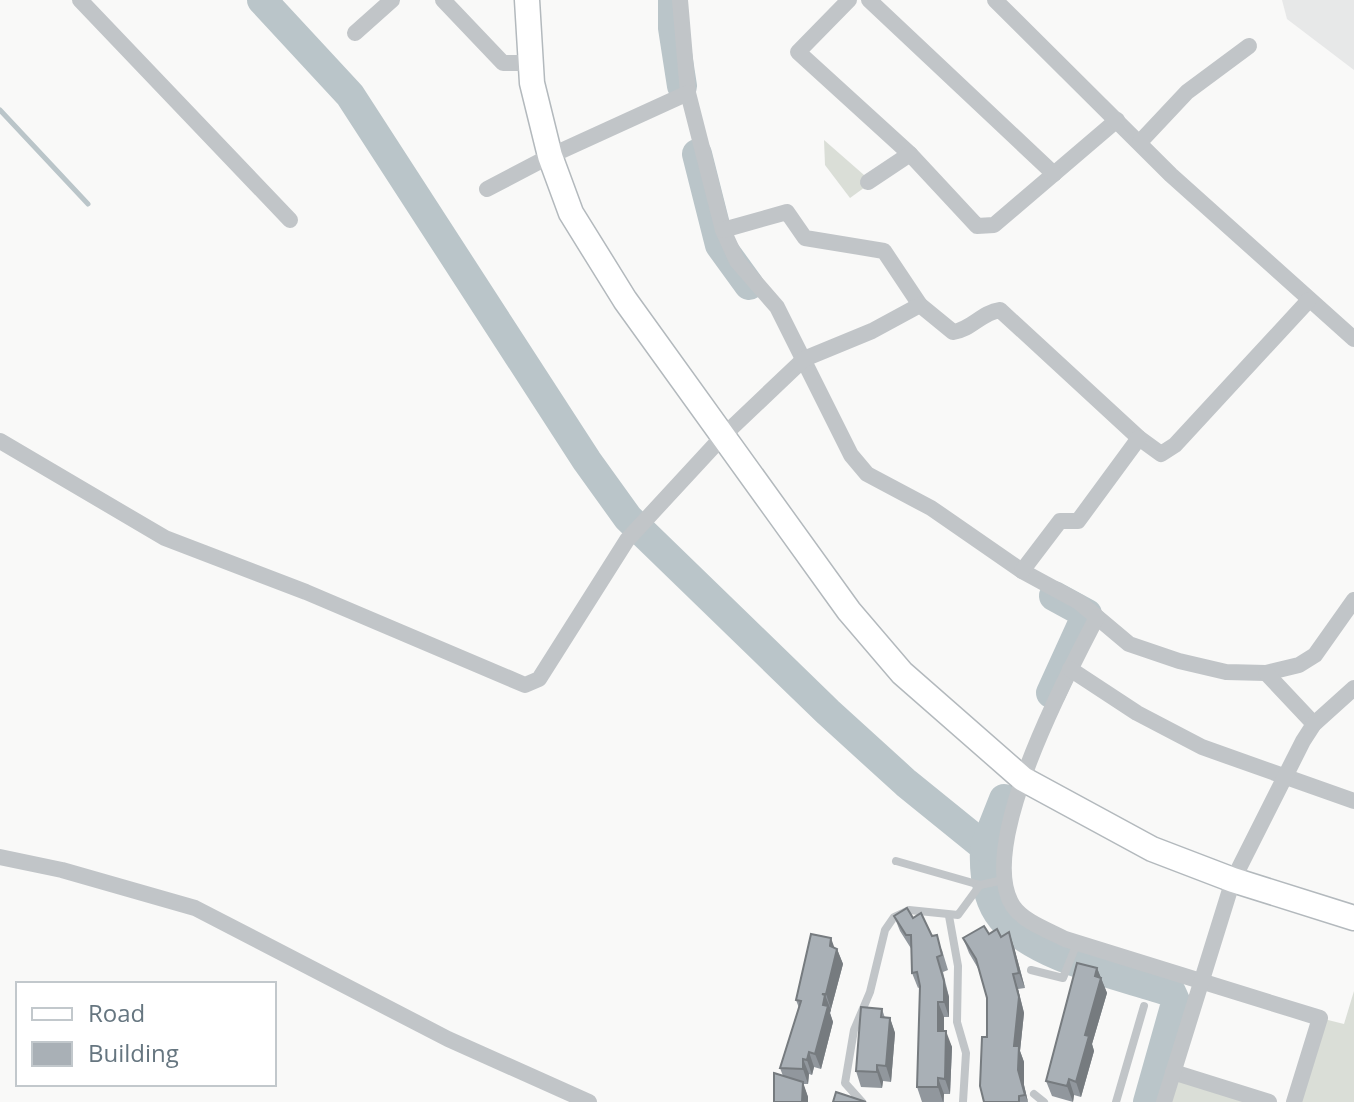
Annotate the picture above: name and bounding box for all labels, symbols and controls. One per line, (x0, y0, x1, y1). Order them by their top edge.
legend (16, 982, 276, 1086)
text: Road (88, 996, 145, 1029)
text: Building (88, 1036, 179, 1069)

